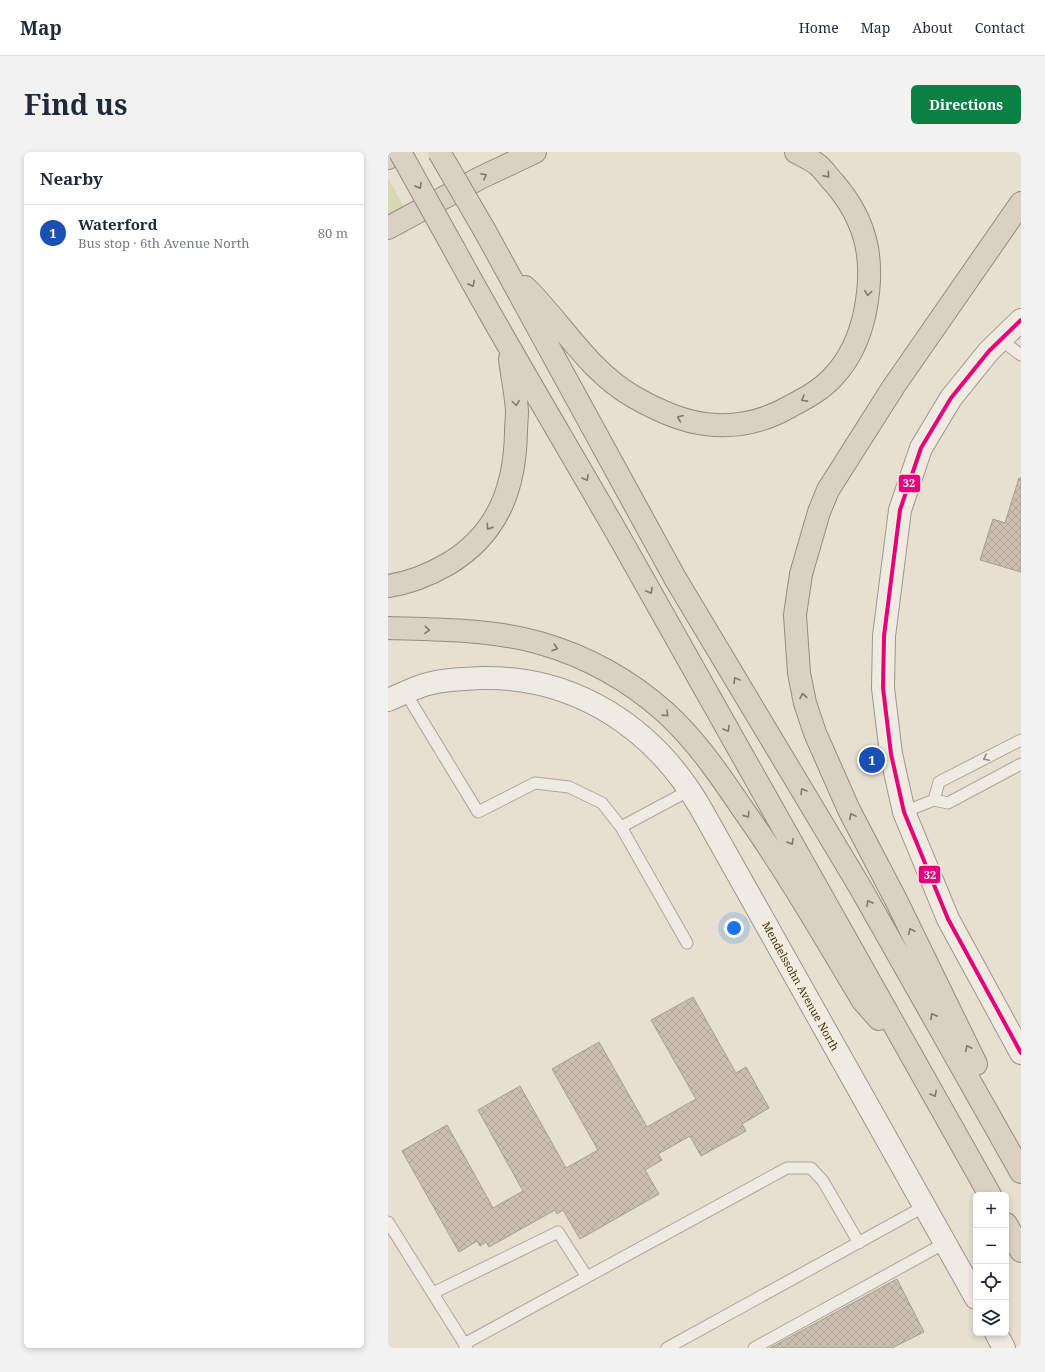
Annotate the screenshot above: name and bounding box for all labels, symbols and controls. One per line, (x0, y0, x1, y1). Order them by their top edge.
text: Map (20, 15, 62, 41)
text: Home (799, 18, 839, 37)
text: Map (861, 18, 890, 37)
text: About (912, 18, 953, 37)
text: Contact (975, 18, 1025, 37)
text: Find us (24, 85, 128, 123)
button: Directions (911, 85, 1021, 124)
text: Nearby (40, 167, 103, 190)
one-way arrow (822, 170, 829, 178)
one-way arrow (480, 173, 487, 181)
one-way arrow (414, 182, 421, 189)
text: Waterford (78, 214, 157, 234)
text: 1 (49, 224, 57, 242)
text: 80 m (318, 224, 348, 242)
text: Bus stop · 6th Avenue North (78, 234, 250, 252)
one-way arrow (468, 279, 475, 287)
one-way arrow (864, 290, 873, 296)
one-way arrow (800, 395, 808, 402)
one-way arrow (511, 400, 520, 406)
one-way arrow (676, 414, 683, 422)
one-way arrow (581, 474, 588, 481)
line badge: 32 (898, 474, 921, 493)
text: 32 (903, 475, 915, 490)
one-way arrow (486, 523, 494, 530)
one-way arrow (645, 587, 652, 595)
one-way arrow (424, 625, 430, 634)
one-way arrow (551, 643, 558, 652)
one-way arrow (733, 677, 740, 684)
one-way arrow (799, 692, 808, 699)
one-way arrow (661, 709, 669, 717)
one-way arrow (723, 725, 730, 732)
pin: 1 (859, 745, 885, 775)
one-way arrow (983, 753, 991, 761)
one-way arrow (800, 788, 807, 795)
one-way arrow (742, 811, 750, 818)
one-way arrow (849, 813, 856, 820)
one-way arrow (786, 838, 794, 846)
line badge: 32 (918, 865, 941, 884)
text: 32 (924, 867, 936, 882)
one-way arrow (867, 900, 874, 907)
your location (724, 918, 744, 938)
street label: Mendelssohn Avenue North (759, 919, 843, 1053)
one-way arrow (909, 928, 916, 936)
one-way arrow (930, 1013, 938, 1020)
one-way arrow (965, 1045, 973, 1053)
one-way arrow (929, 1090, 936, 1098)
map controls (973, 1192, 1009, 1336)
button: + (973, 1192, 1009, 1228)
button: − (973, 1228, 1009, 1264)
button: locate (973, 1264, 1009, 1300)
button: layers (973, 1300, 1009, 1336)

